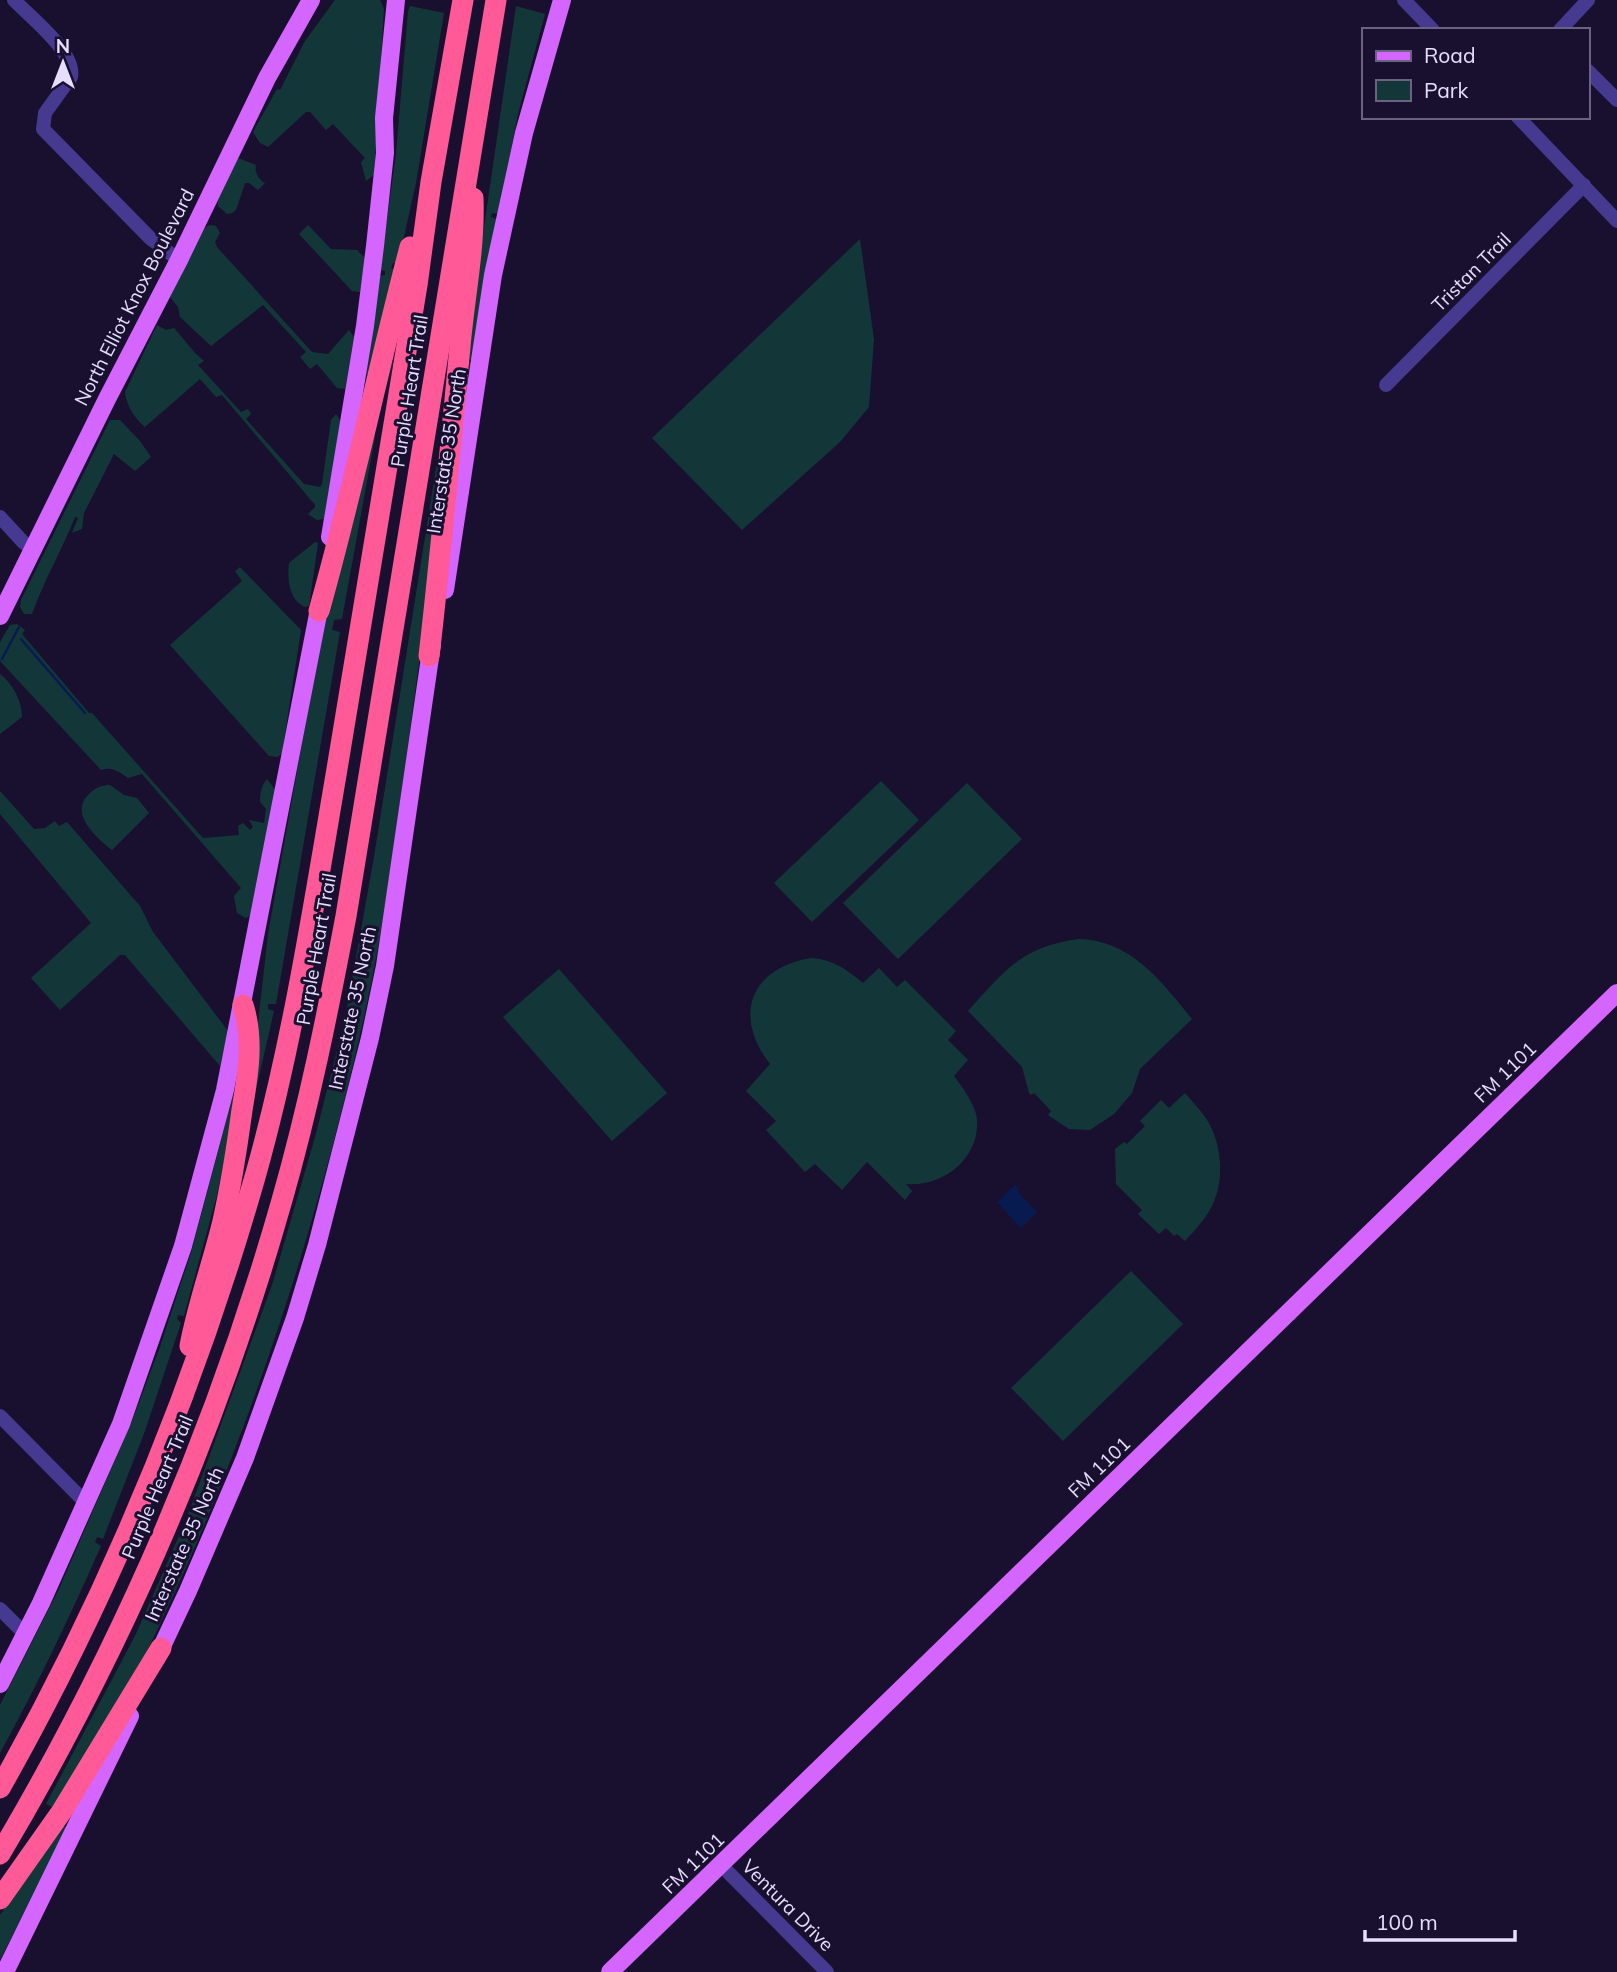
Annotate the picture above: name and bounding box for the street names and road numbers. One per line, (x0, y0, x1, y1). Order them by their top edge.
street label: North Elliot Knox Boulevard (69, 185, 199, 409)
street label: Tristan Trail (1426, 227, 1516, 317)
street label: Purple Heart Trail (385, 313, 433, 469)
street label: Interstate 35 North (421, 367, 471, 535)
street label: Purple Heart Trail (291, 871, 341, 1027)
street label: Interstate 35 North (323, 924, 381, 1092)
street label: FM 1101 (1469, 1036, 1541, 1108)
street label: Purple Heart Trail (116, 1411, 198, 1563)
street label: FM 1101 (1063, 1431, 1135, 1503)
street label: Interstate 35 North (139, 1463, 229, 1625)
street label: FM 1101 (657, 1827, 729, 1899)
street label: Ventura Drive (737, 1854, 839, 1956)

